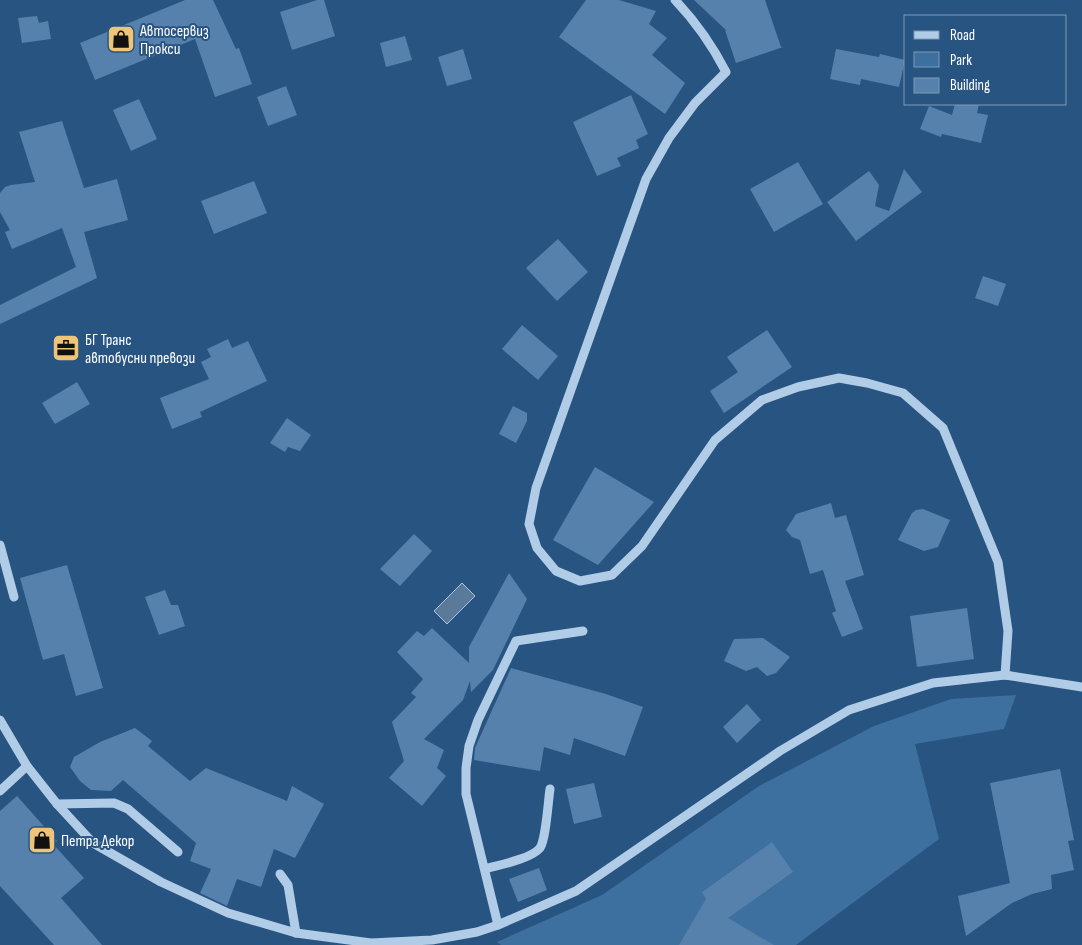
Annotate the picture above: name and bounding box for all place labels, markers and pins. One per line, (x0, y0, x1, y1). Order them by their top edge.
place label: Автосервиз Прокси (139, 22, 209, 59)
shop icon: Автосервиз Прокси (106, 24, 136, 54)
place label: БГ Транс автобусни превози (85, 331, 195, 368)
office icon: БГ Транс автобусни превози (51, 333, 81, 363)
shop icon: Петра Декор (27, 825, 57, 855)
place label: Петра Декор (61, 832, 134, 851)

